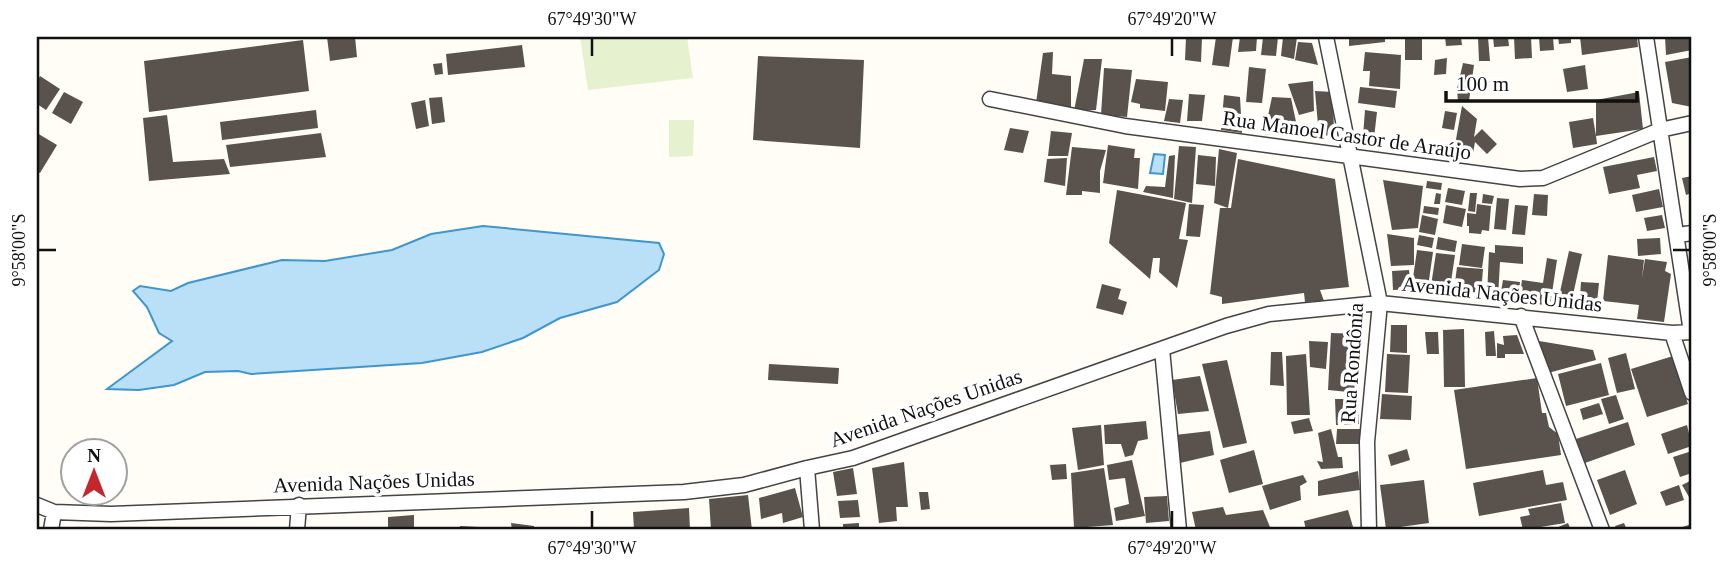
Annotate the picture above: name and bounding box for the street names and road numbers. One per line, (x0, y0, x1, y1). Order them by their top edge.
street label: Rua Manoel Castor de Araújo (1221, 106, 1473, 164)
street label: Avenida Nações Unidas (1401, 272, 1603, 316)
street label: Rua Rondônia (1336, 301, 1368, 424)
street label: Avenida Nações Unidas (827, 364, 1025, 452)
street label: Avenida Nações Unidas (273, 466, 475, 498)

